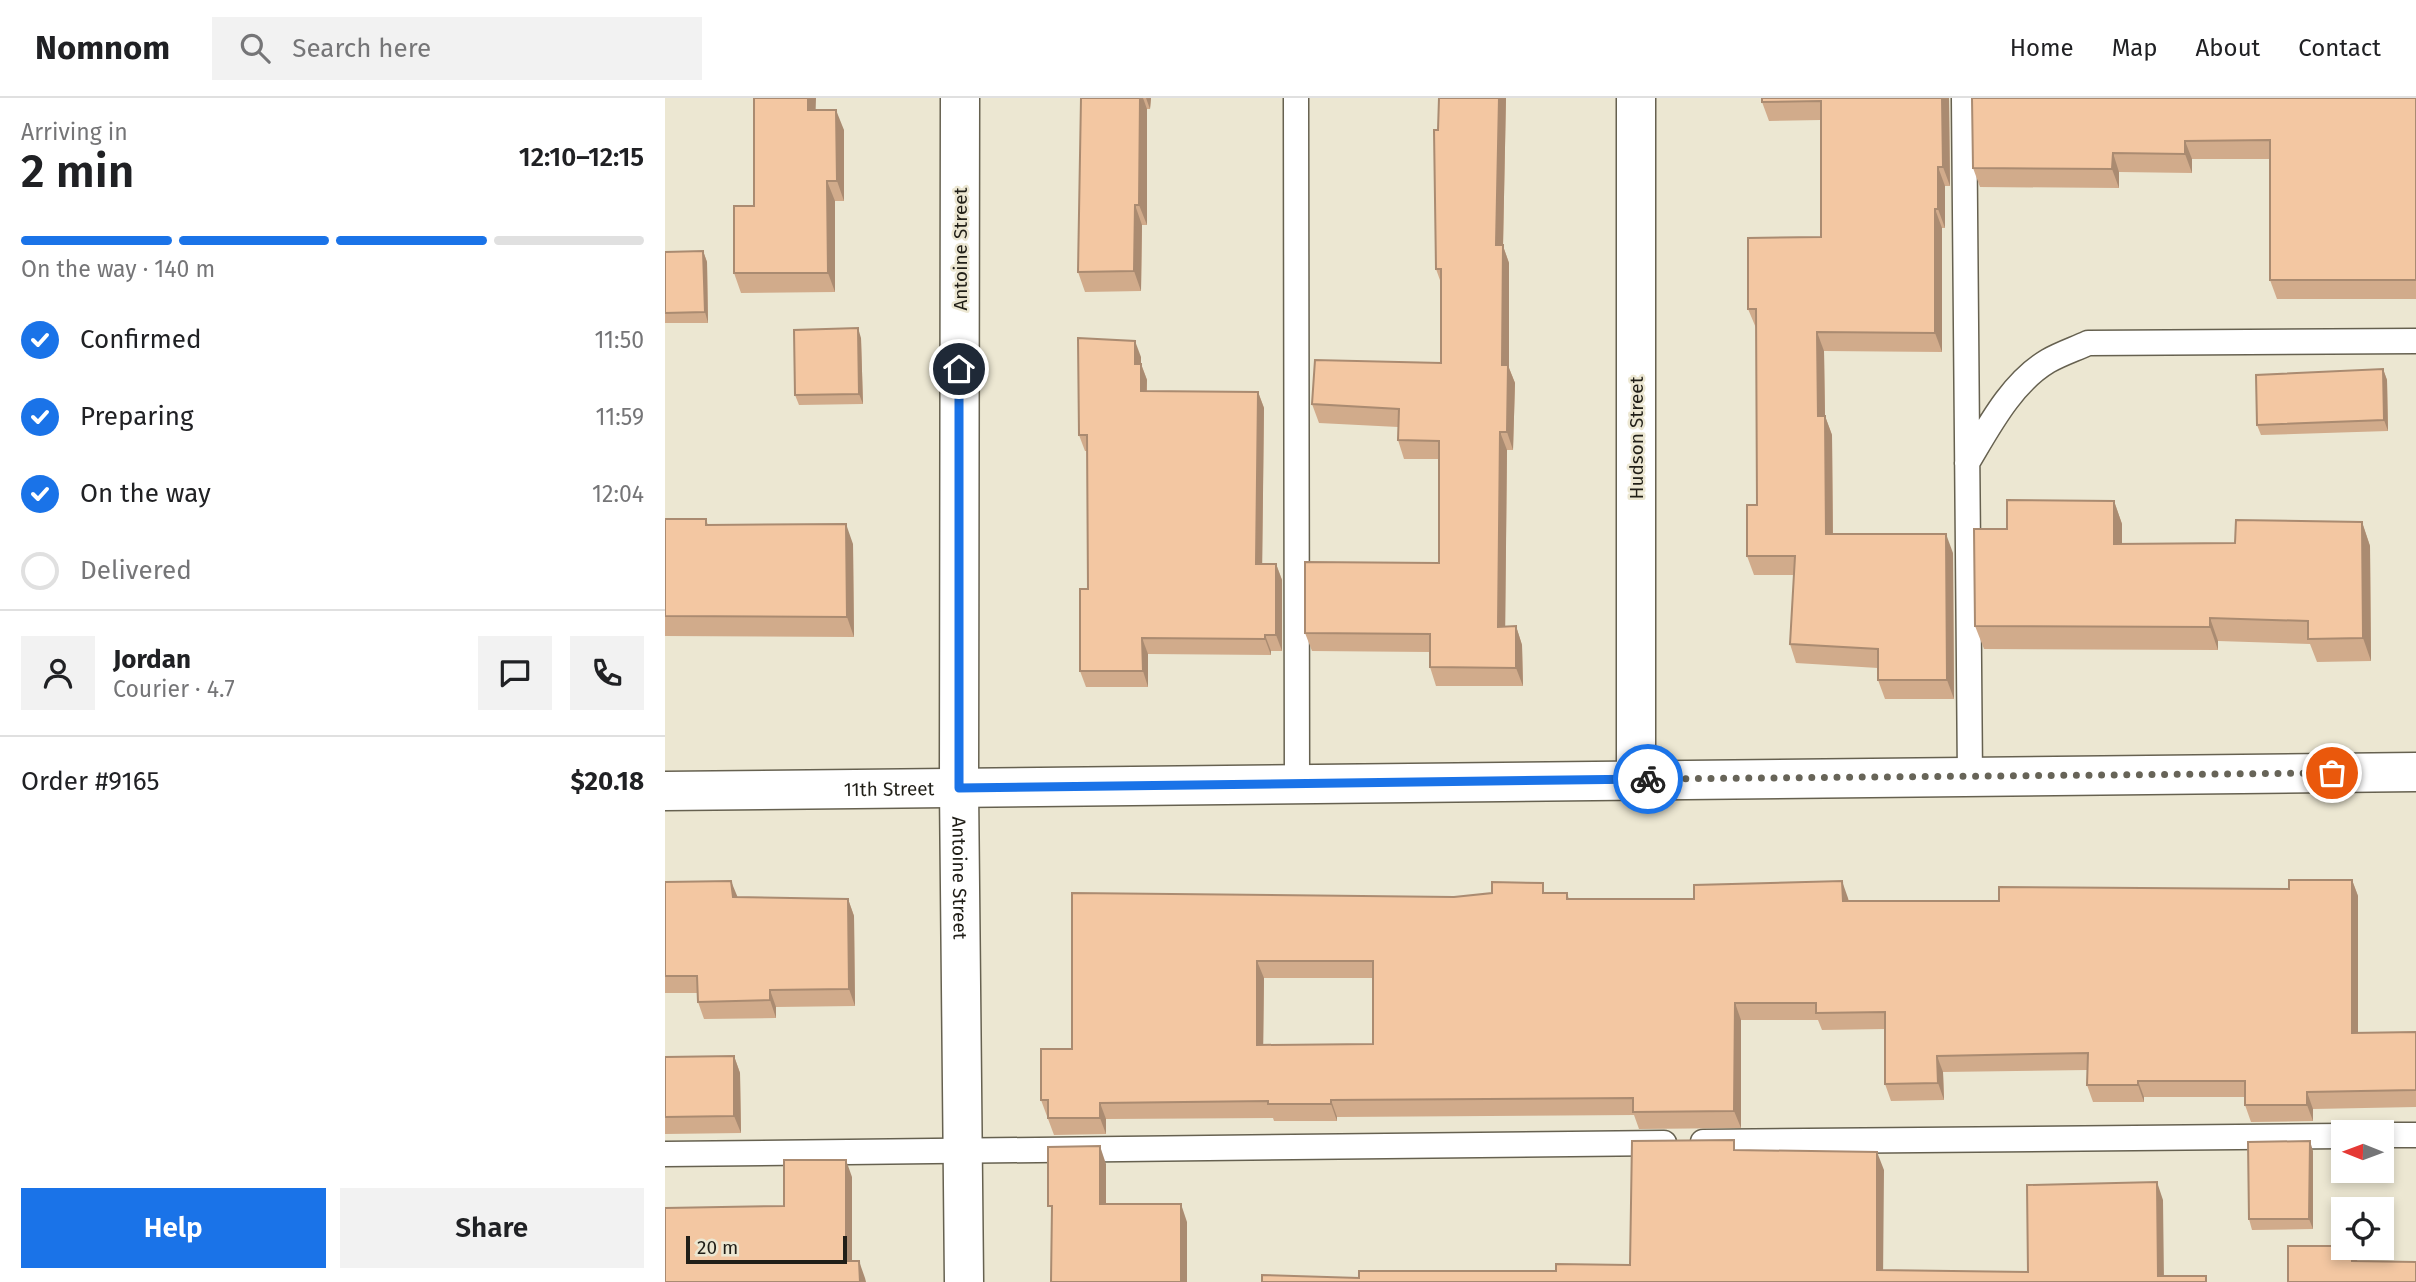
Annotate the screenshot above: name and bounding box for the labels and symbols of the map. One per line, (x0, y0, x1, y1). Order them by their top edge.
street label: Antoine Street (949, 187, 972, 311)
pin (929, 339, 989, 399)
street label: Hudson Street (1625, 376, 1648, 500)
pin (2302, 743, 2362, 803)
courier (1613, 744, 1683, 814)
street label: 11th Street (843, 777, 935, 801)
street label: Antoine Street (947, 816, 972, 940)
north arrow (2331, 1120, 2394, 1183)
scale bar (686, 1233, 847, 1265)

